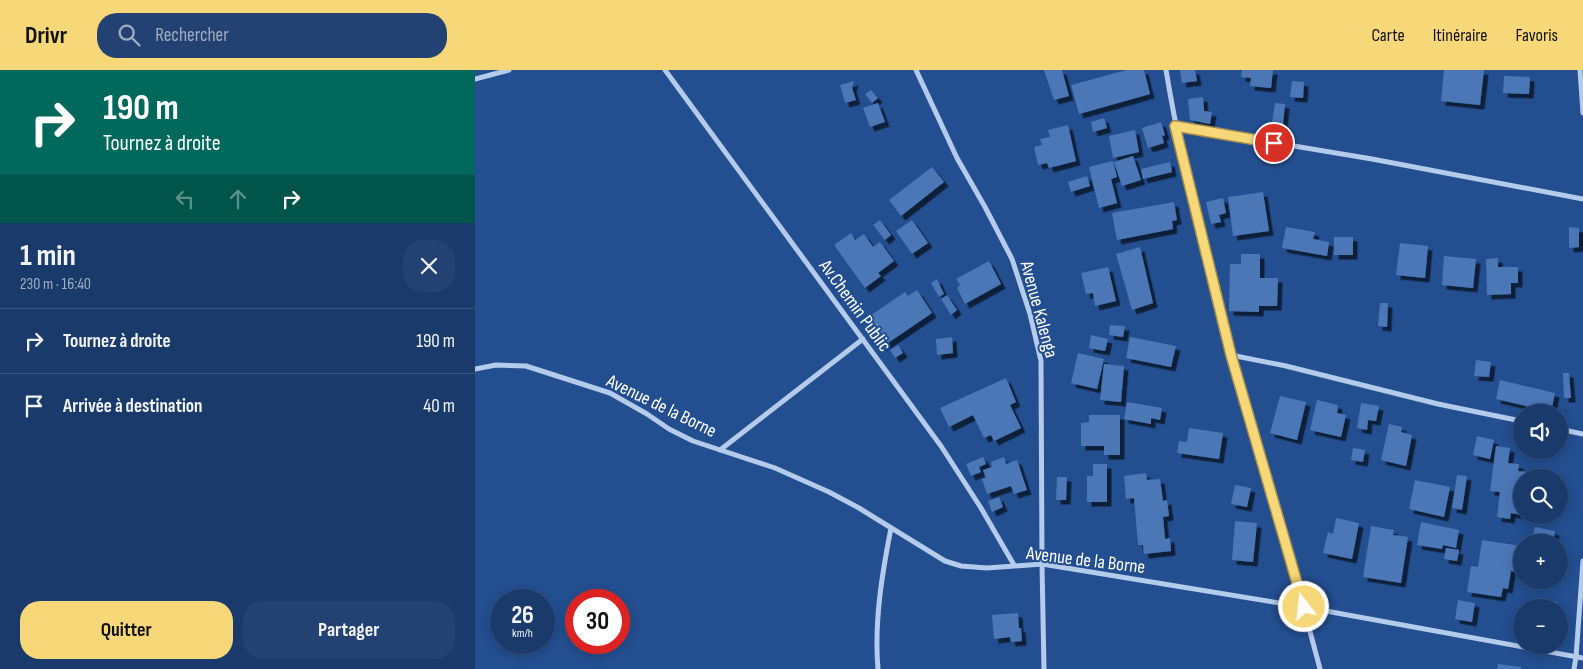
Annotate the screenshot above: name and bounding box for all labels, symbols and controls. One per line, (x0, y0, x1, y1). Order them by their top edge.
search box (97, 13, 447, 58)
text: Drivr (25, 21, 67, 50)
icon: search (115, 21, 143, 49)
text: Rechercher (155, 24, 229, 47)
text: Carte (1371, 25, 1405, 46)
text: Itinéraire (1433, 25, 1487, 46)
text: Favoris (1515, 25, 1558, 46)
text: 190 m (103, 87, 179, 130)
icon: right (20, 90, 85, 155)
pin (1253, 122, 1295, 164)
icon: arrive (1260, 129, 1288, 157)
text: Tournez à droite (103, 130, 220, 157)
icon: left (171, 185, 199, 213)
icon: ahead (224, 185, 252, 213)
icon: right (277, 185, 305, 213)
text: 1 min (20, 238, 76, 274)
button: close (403, 240, 455, 292)
street label: Av.Chemin Public (813, 255, 896, 356)
street label: Avenue Kalenga (1014, 258, 1063, 360)
text: 230 m · 16:40 (20, 275, 91, 294)
icon: right (20, 327, 48, 355)
text: Tournez à droite (63, 330, 171, 353)
text: 190 m (416, 330, 455, 353)
street label: Avenue de la Borne (602, 369, 720, 443)
icon: arrive (20, 392, 48, 420)
text: Arrivée à destination (63, 395, 203, 418)
text: 40 m (423, 395, 455, 418)
map controls (1513, 404, 1568, 654)
button: sound (1513, 404, 1568, 459)
button: search (1513, 469, 1568, 524)
button: + (1513, 534, 1568, 589)
street label: Avenue de la Borne (1024, 542, 1147, 579)
position arrow (1277, 580, 1329, 632)
speed limit sign: 30 (565, 589, 630, 654)
button: − (1513, 599, 1568, 654)
text: 26 (511, 600, 534, 631)
button: Quitter (20, 601, 233, 659)
button: Partager (243, 601, 455, 659)
text: km/h (512, 626, 533, 641)

